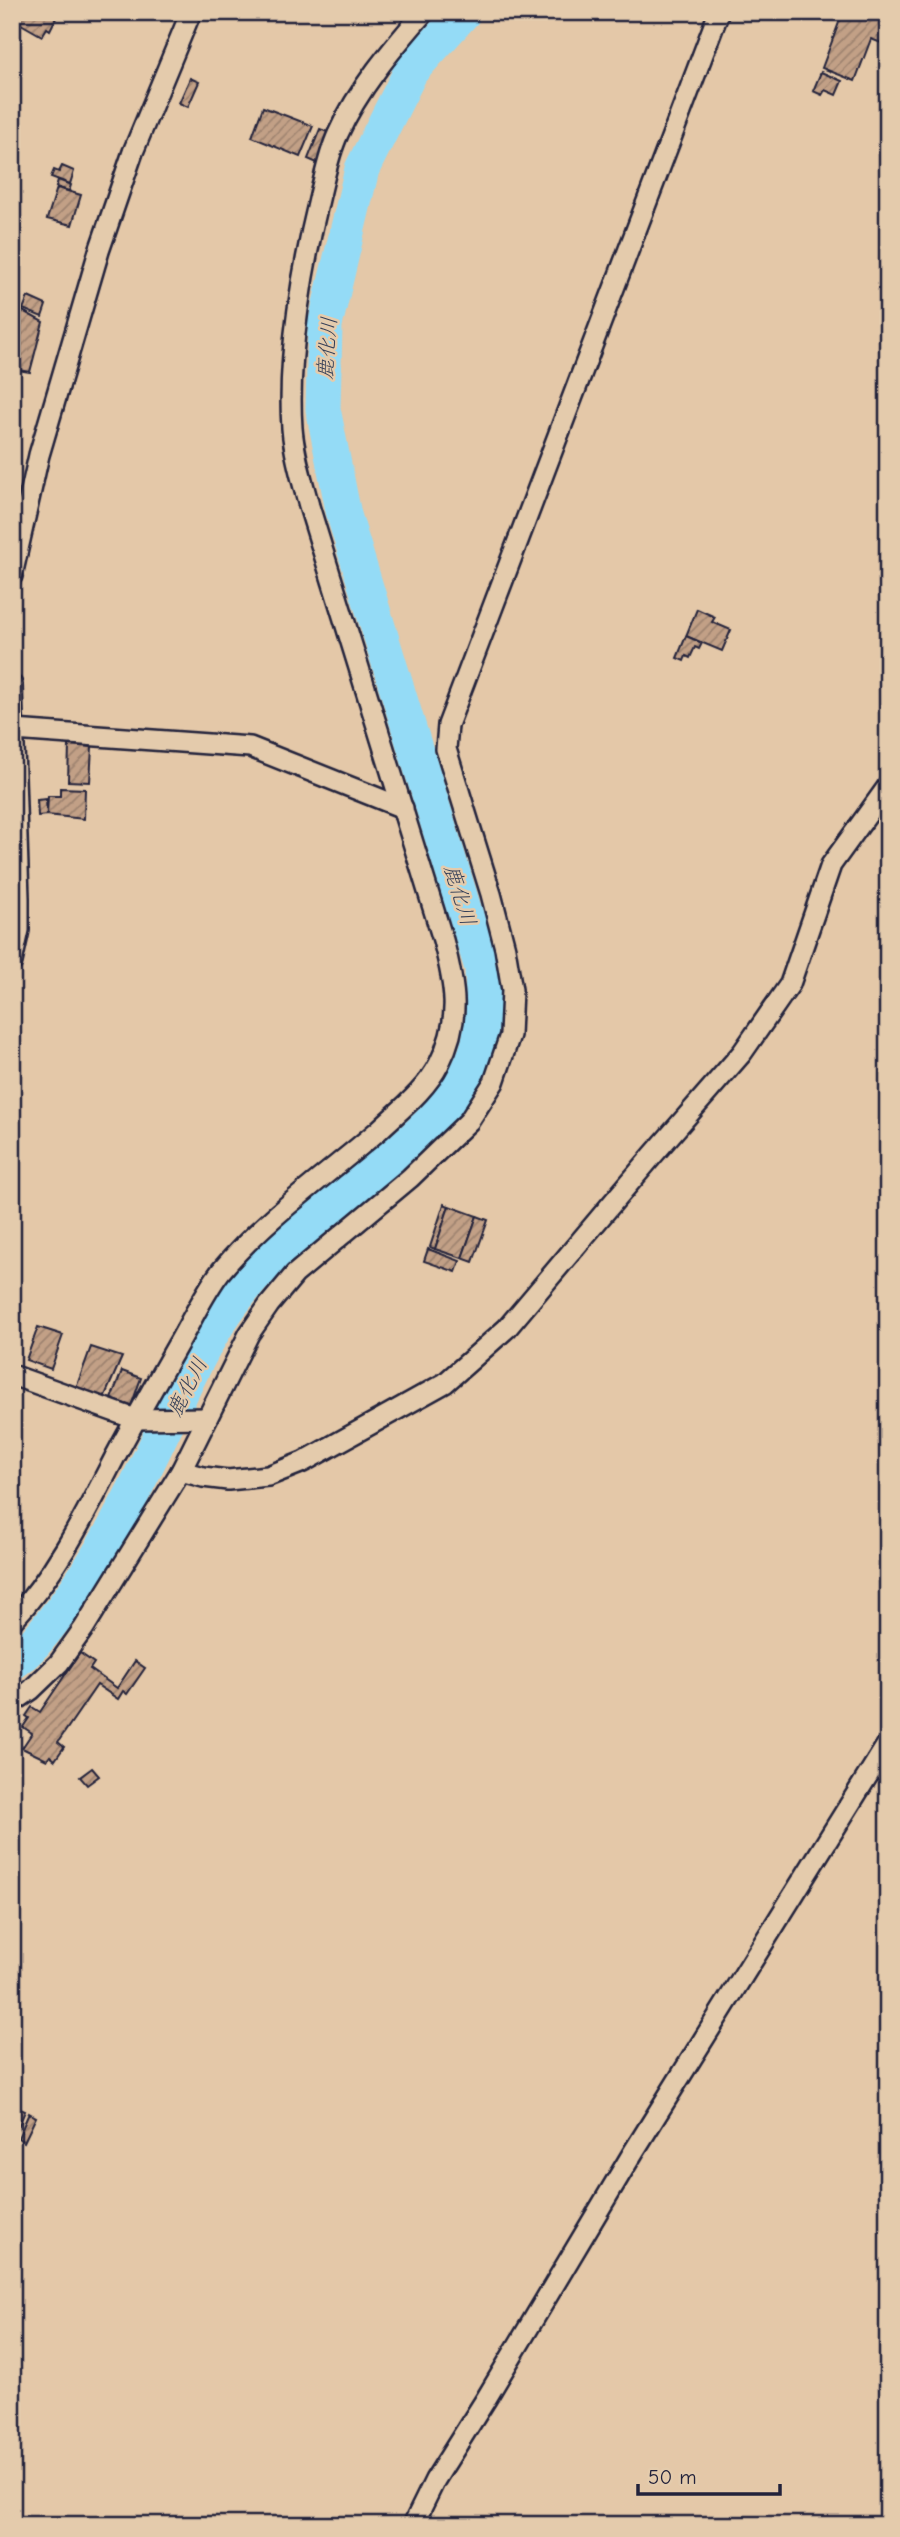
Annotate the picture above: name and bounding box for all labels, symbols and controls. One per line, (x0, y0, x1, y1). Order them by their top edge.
water label: 鹿化川 (313, 316, 341, 380)
water label: 鹿化川 (439, 861, 481, 929)
water label: 鹿化川 (162, 1353, 212, 1421)
scale bar (638, 2453, 779, 2497)
text: 50 m (648, 2465, 697, 2489)

